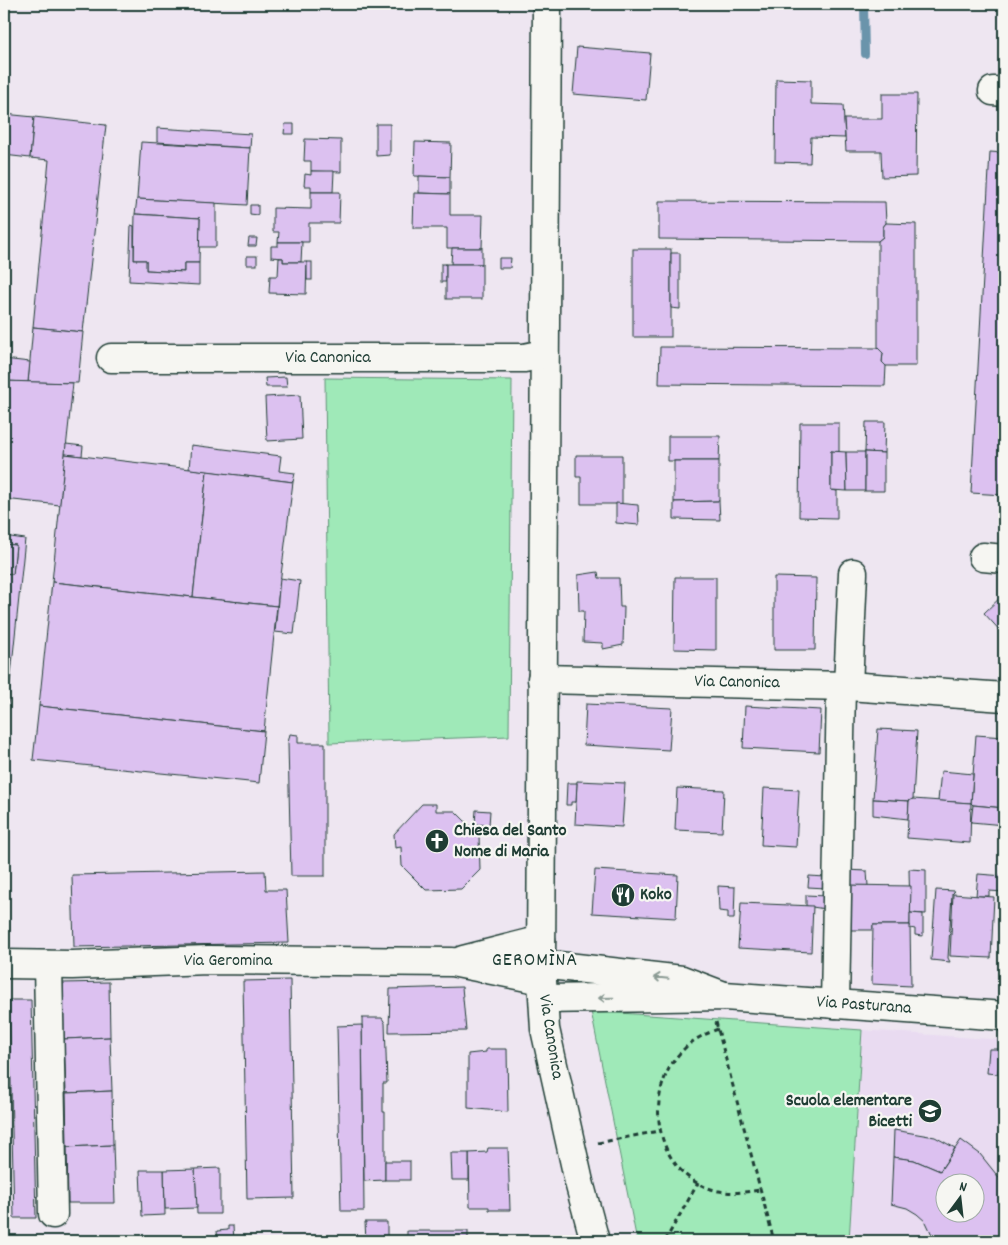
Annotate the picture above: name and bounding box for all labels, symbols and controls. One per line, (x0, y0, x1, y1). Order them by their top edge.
street label: Via Canonica (285, 346, 371, 371)
street label: Via Canonica (694, 670, 780, 696)
place label: Chiesa del Santo Nome di Maria (454, 819, 567, 865)
church icon: Chiesa del Santo Nome di Maria (424, 828, 450, 854)
restaurant icon: Koko (610, 882, 636, 908)
place label: Koko (640, 883, 672, 908)
district label: GEROMÌNA (492, 947, 578, 975)
street label: Via Geromina (184, 949, 273, 974)
one-way arrow (654, 973, 670, 983)
street label: Via Pasturana (816, 990, 913, 1022)
street label: Via Canonica (531, 993, 569, 1082)
one-way arrow (598, 993, 614, 1002)
place label: Scuola elementare Bicetti (786, 1089, 913, 1135)
school or university icon: Scuola elementare Bicetti (917, 1098, 943, 1124)
north arrow (936, 1172, 986, 1222)
text: N (957, 1177, 969, 1198)

